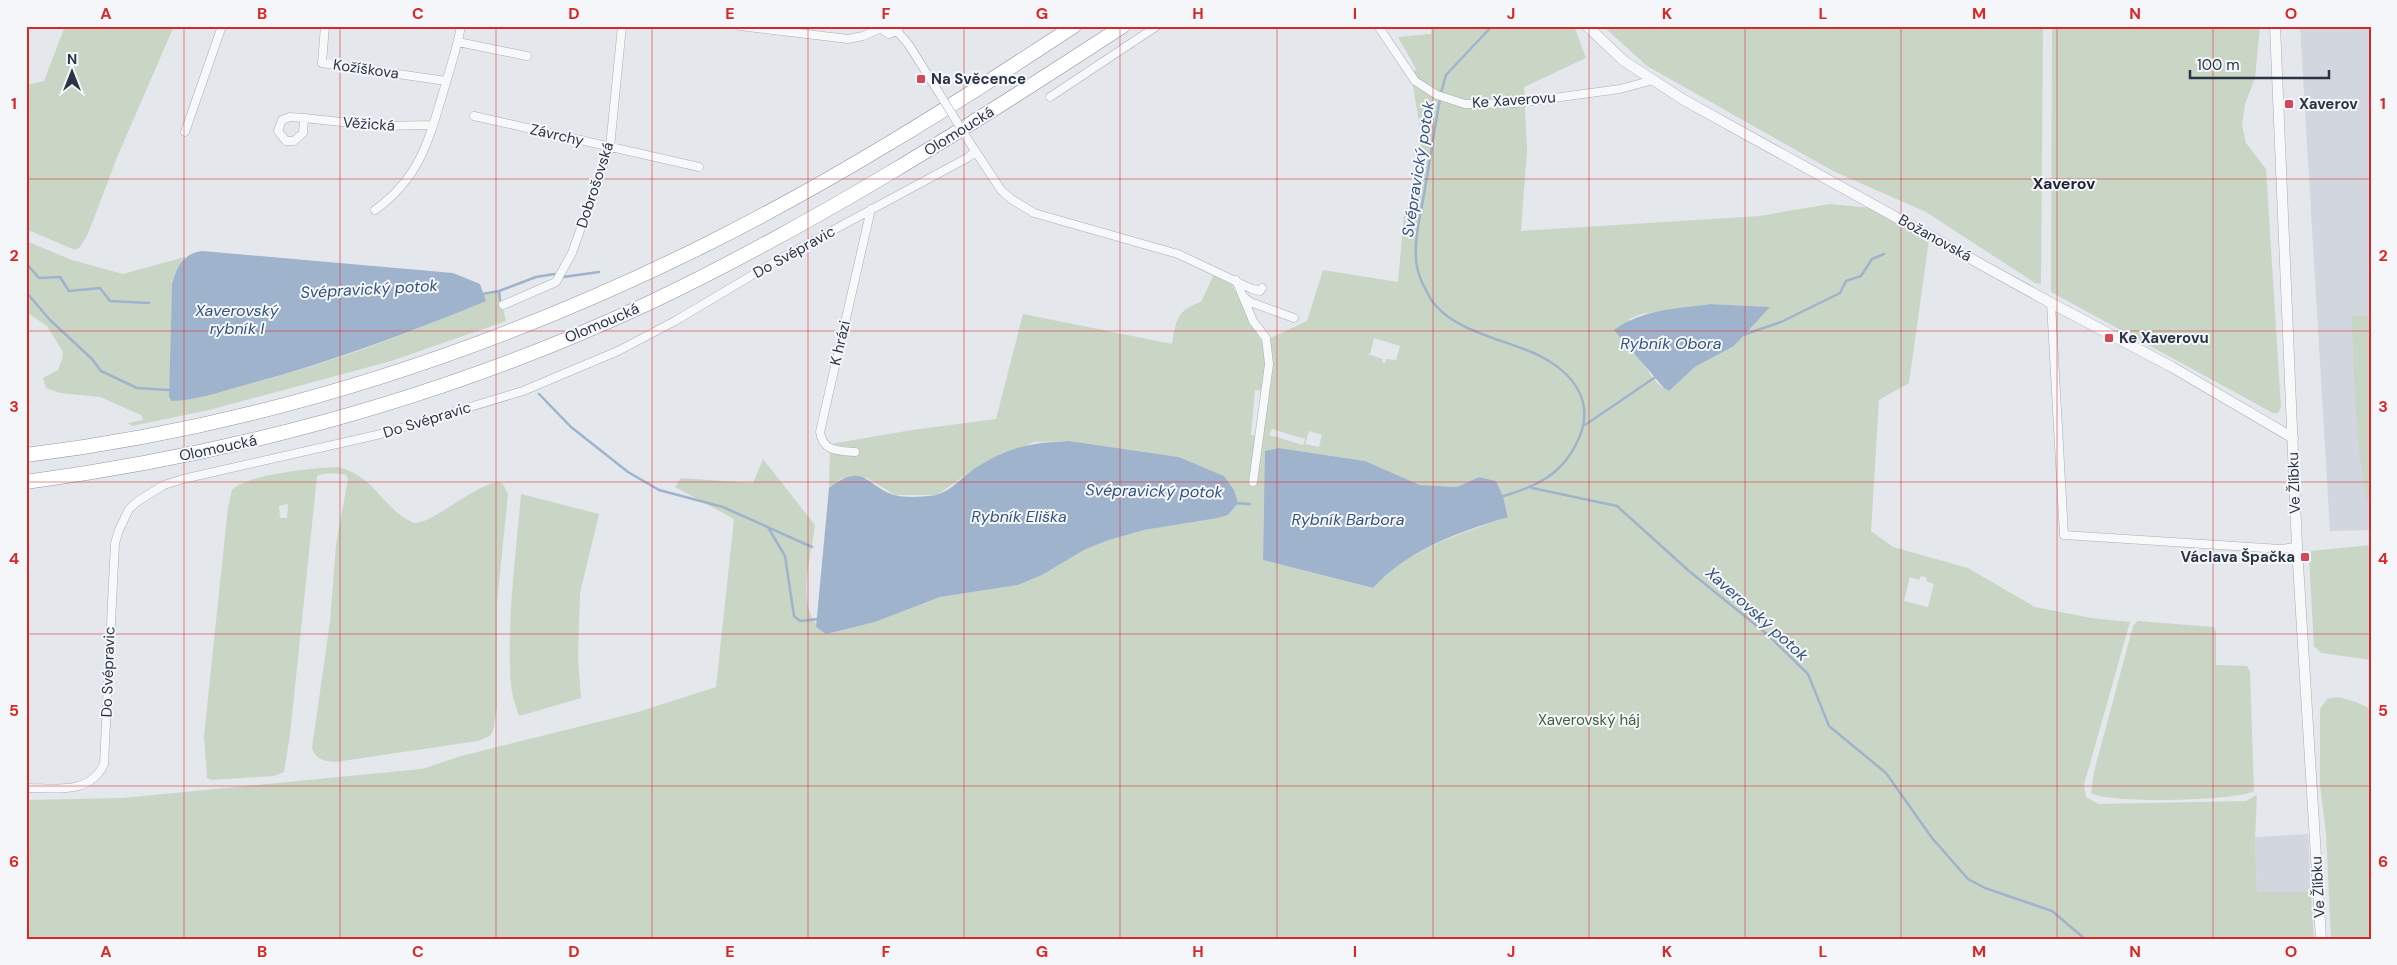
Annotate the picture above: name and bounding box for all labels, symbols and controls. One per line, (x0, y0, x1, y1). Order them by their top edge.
text: A (100, 3, 112, 24)
text: B (257, 3, 267, 24)
text: C (412, 3, 424, 24)
text: D (568, 3, 580, 24)
text: E (725, 3, 735, 24)
text: F (882, 3, 891, 24)
text: G (1036, 3, 1048, 24)
text: H (1192, 3, 1204, 24)
text: I (1353, 3, 1357, 24)
text: J (1507, 3, 1515, 24)
text: K (1662, 3, 1673, 24)
text: L (1819, 3, 1828, 24)
text: M (1972, 3, 1986, 24)
text: N (2129, 3, 2141, 24)
text: O (2285, 3, 2297, 24)
north arrow (48, 48, 98, 98)
scale bar (2190, 48, 2328, 80)
text: N (67, 50, 77, 68)
street label: Kožíškova (332, 54, 400, 84)
text: 100 m (2197, 55, 2240, 75)
place label: Na Svěcence (931, 69, 1026, 89)
marker: Na Svěcence (915, 73, 927, 85)
street label: Ke Xaverovu (1472, 87, 1556, 113)
text: 1 (11, 93, 17, 114)
text: 1 (2380, 93, 2386, 114)
place label: Xaverov (2299, 94, 2358, 114)
marker: Xaverov (2283, 98, 2295, 110)
water label: Svépravický potok (1397, 99, 1439, 239)
street label: Olomoucká (920, 102, 998, 160)
street label: Věžická (342, 112, 396, 136)
street label: Závrchy (528, 119, 586, 151)
street label: Dobrošovská (572, 139, 618, 231)
district label: Xaverov (2033, 173, 2095, 194)
street label: Božanovská (1895, 210, 1975, 266)
street label: Do Svépravic (749, 221, 839, 283)
text: 2 (9, 245, 19, 266)
text: 2 (2378, 245, 2388, 266)
water label: Svépravický potok (300, 275, 439, 303)
street label: Olomoucká (562, 298, 642, 348)
water label: Xaverovský rybník I (194, 300, 280, 339)
street label: K hrázi (825, 319, 855, 367)
place label: Ke Xaverovu (2119, 328, 2209, 348)
marker: Ke Xaverovu (2103, 332, 2115, 344)
water label: Rybník Obora (1620, 333, 1722, 354)
text: 3 (9, 396, 19, 417)
text: 3 (2378, 396, 2388, 417)
street label: Do Svépravic (381, 397, 473, 443)
street label: Olomoucká (177, 430, 259, 466)
street label: Ve Žlíbku (2283, 452, 2305, 514)
water label: Svépravický potok (1085, 479, 1224, 503)
water label: Rybník Eliška (971, 506, 1067, 527)
water label: Rybník Barbora (1291, 509, 1405, 530)
place label: Václava Špačka (2181, 547, 2295, 567)
text: 4 (9, 548, 19, 569)
text: 4 (2378, 548, 2388, 569)
marker: Václava Špačka (2299, 551, 2311, 563)
water label: Xaverovský potok (1701, 562, 1813, 666)
street label: Do Svépravic (96, 626, 120, 718)
text: 5 (9, 700, 19, 721)
text: 5 (2378, 700, 2388, 721)
park label: Xaverovský háj (1538, 710, 1640, 730)
text: 6 (9, 851, 19, 872)
text: 6 (2378, 851, 2388, 872)
street label: Ve Žlíbku (2306, 856, 2330, 918)
text: A (100, 941, 112, 962)
text: B (257, 941, 267, 962)
text: C (412, 941, 424, 962)
text: D (568, 941, 580, 962)
text: E (725, 941, 735, 962)
text: F (882, 941, 891, 962)
text: G (1036, 941, 1048, 962)
text: H (1192, 941, 1204, 962)
text: I (1353, 941, 1357, 962)
text: J (1507, 941, 1515, 962)
text: K (1662, 941, 1673, 962)
text: L (1819, 941, 1828, 962)
text: M (1972, 941, 1986, 962)
text: N (2129, 941, 2141, 962)
text: O (2285, 941, 2297, 962)

